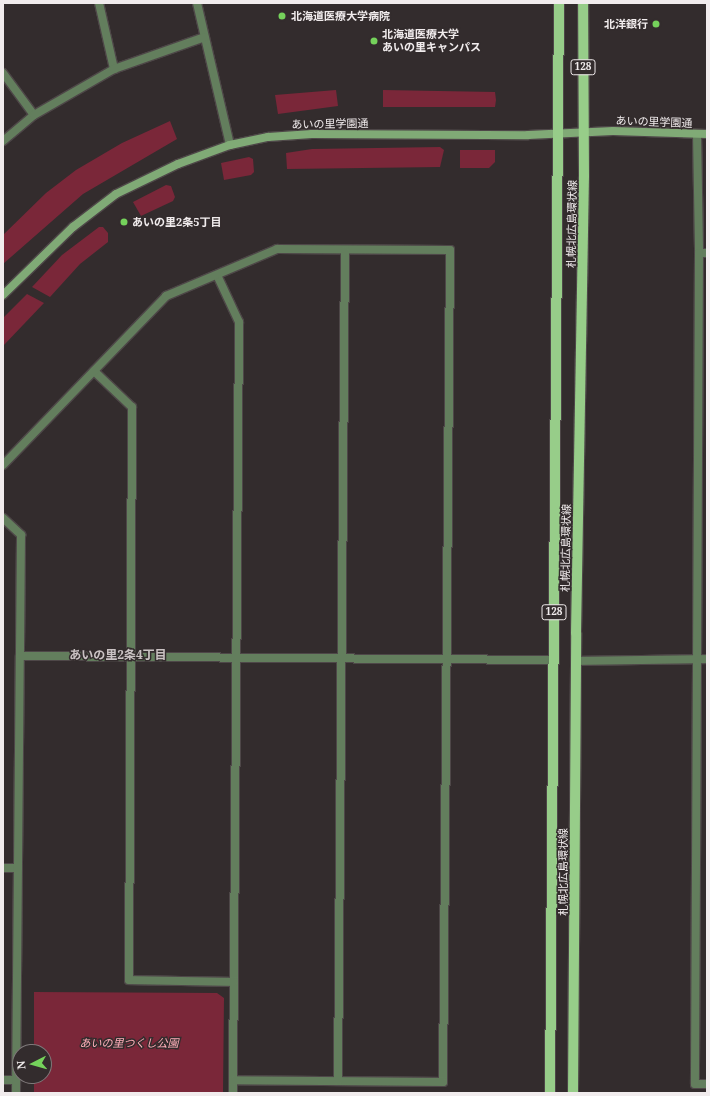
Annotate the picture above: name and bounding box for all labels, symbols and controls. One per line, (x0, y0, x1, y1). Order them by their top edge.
place label: 北海道医療大学病院 (291, 9, 390, 23)
marker: 北海道医療大学病院 (276, 10, 288, 22)
place label: 北洋銀行 (604, 17, 648, 31)
marker: 北洋銀行 (651, 19, 661, 29)
place label: 北海道医療大学 あいの里キャンパス (382, 28, 481, 54)
marker: 北海道医療大学 あいの里キャンパス (369, 36, 379, 46)
road number: 128 (570, 59, 596, 75)
street label: あいの里学園通 (615, 114, 693, 130)
street label: あいの里学園通 (291, 117, 369, 131)
street label: 札幌北広島環状線 (565, 180, 579, 268)
place label: あいの里2条5丁目 (132, 215, 221, 229)
marker: あいの里2条5丁目 (119, 217, 129, 227)
street label: 札幌北広島環状線 (559, 504, 573, 592)
road number: 128 (541, 604, 567, 620)
district label: あいの里2条4丁目 (69, 648, 167, 662)
street label: 札幌北広島環状線 (556, 828, 570, 916)
park label: あいの里つくし公園 (80, 1036, 178, 1050)
north arrow (12, 1044, 52, 1084)
text: N (13, 1060, 28, 1070)

